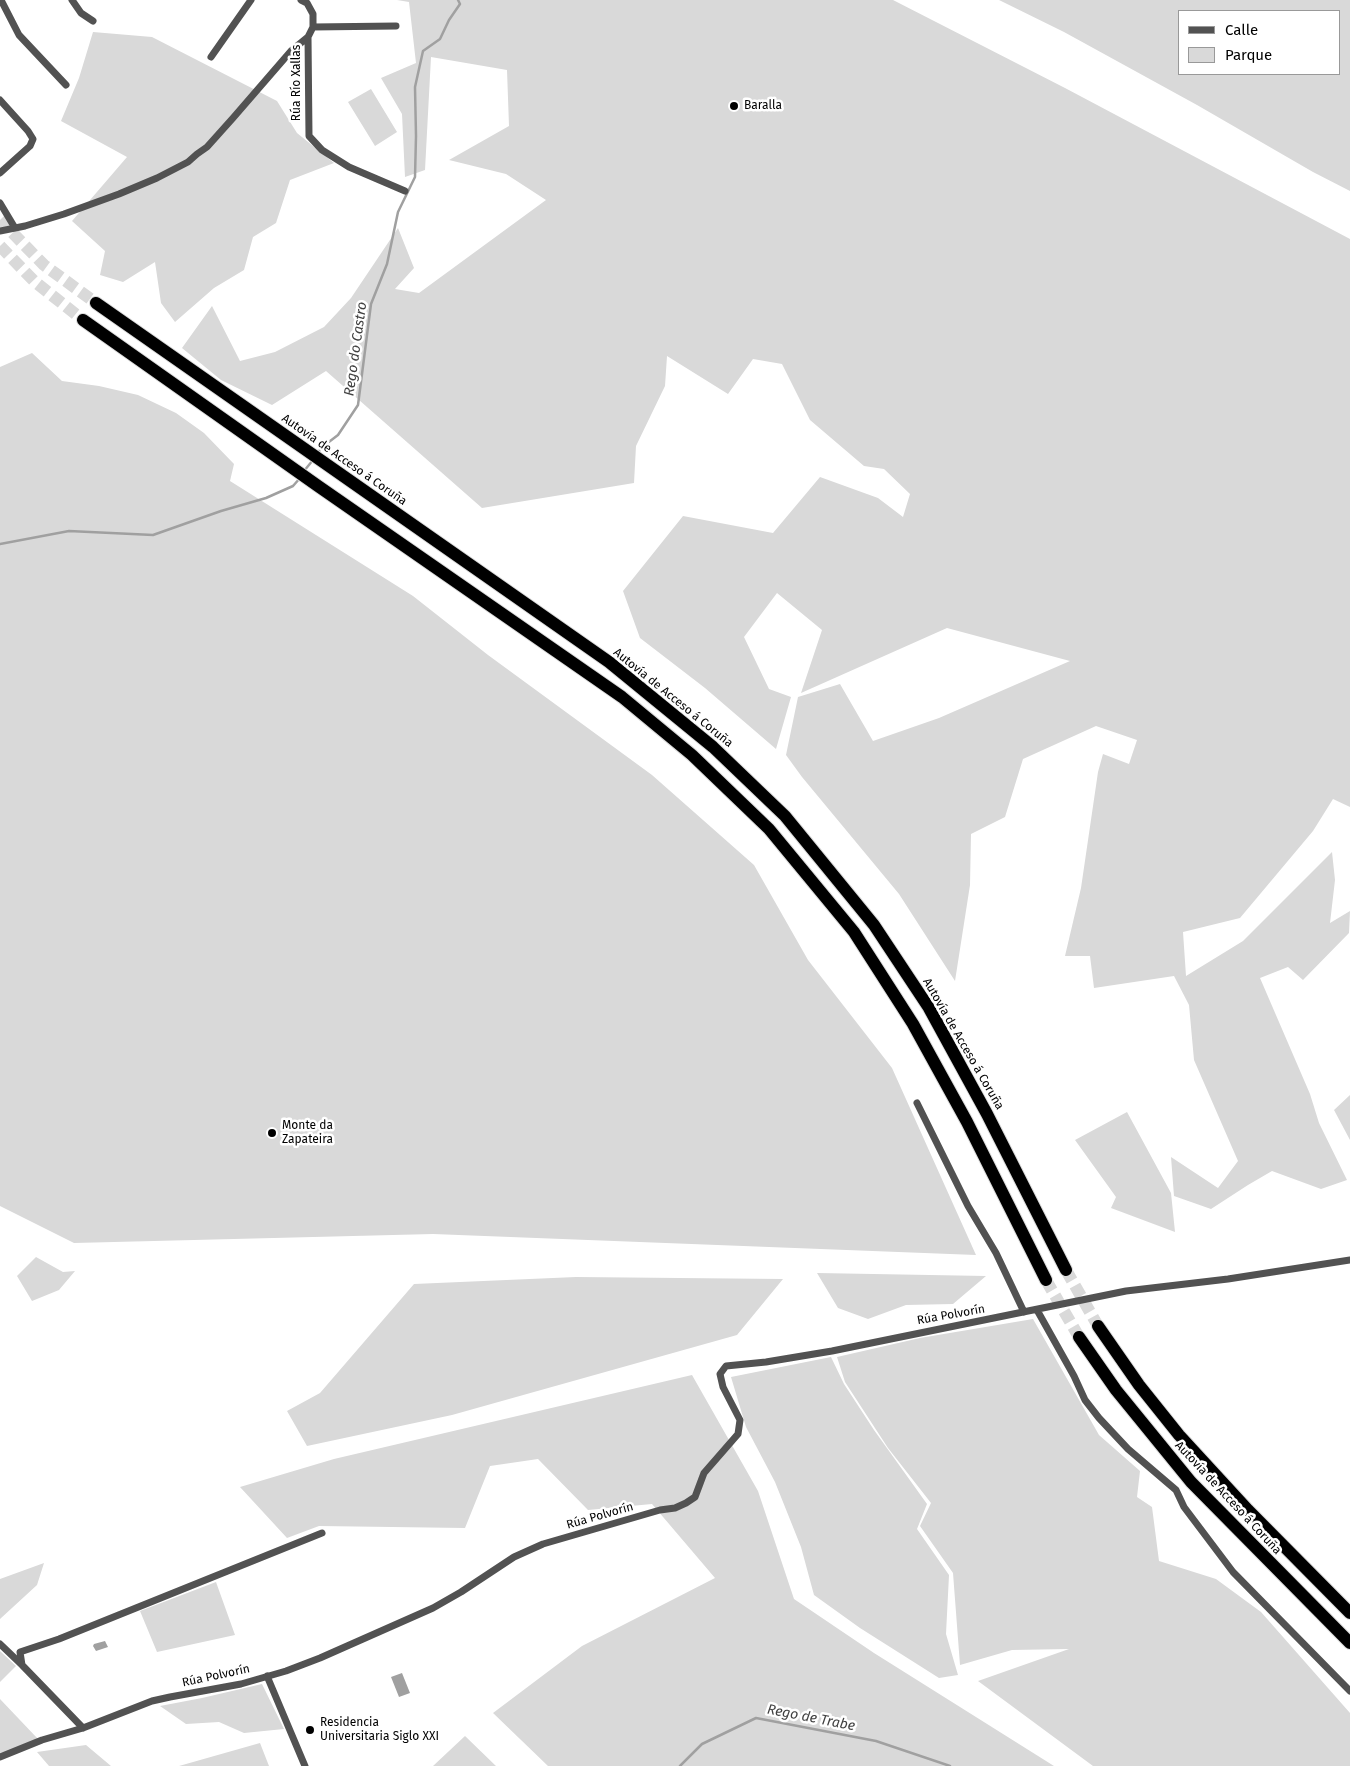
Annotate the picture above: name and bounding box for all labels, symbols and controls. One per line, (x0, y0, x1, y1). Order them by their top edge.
legend (1178, 10, 1340, 75)
text: Calle (1225, 21, 1258, 39)
street label: Rúa Río Xallas (290, 45, 304, 121)
text: Parque (1225, 46, 1272, 64)
place label: Baralla (744, 99, 782, 113)
marker: Baralla (728, 100, 740, 112)
water label: Rego do Castro (341, 301, 371, 397)
street label: Autovía de Acceso á Coruña (279, 411, 409, 509)
street label: Autovía de Acceso á Coruña (610, 645, 736, 751)
street label: Autovía de Acceso á Coruña (919, 976, 1007, 1112)
place label: Monte da Zapateira (282, 1119, 333, 1147)
marker: Monte da Zapateira (266, 1127, 278, 1139)
street label: Rúa Polvorín (916, 1302, 986, 1328)
street label: Autovía de Acceso á Coruña (1172, 1438, 1284, 1558)
street label: Rúa Polvorín (565, 1500, 635, 1532)
street label: Rúa Polvorín (181, 1662, 251, 1690)
water label: Rego de Trabe (766, 1701, 856, 1735)
place label: Residencia Universitaria Siglo XXI (320, 1716, 439, 1744)
marker: Residencia Universitaria Siglo XXI (304, 1724, 316, 1736)

